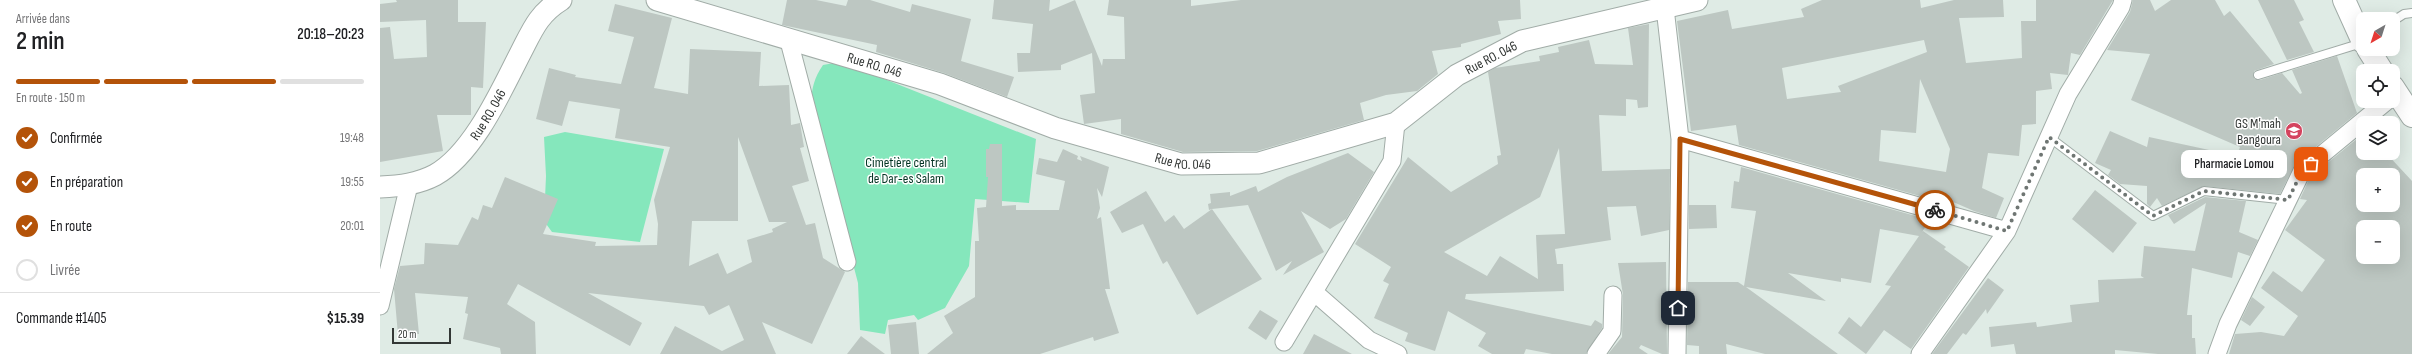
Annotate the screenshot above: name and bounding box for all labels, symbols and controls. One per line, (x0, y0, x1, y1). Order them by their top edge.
text: Arrivée dans (16, 11, 70, 27)
north arrow (2356, 12, 2400, 56)
map controls (2356, 12, 2400, 264)
text: 20:18–20:23 (297, 25, 364, 44)
text: 2 min (16, 26, 65, 57)
street label: Rue RO. 046 (1462, 37, 1520, 78)
street label: Rue RO. 046 (845, 49, 904, 81)
button: locate (2356, 64, 2400, 108)
street label: Rue RO. 046 (466, 86, 510, 143)
text: En route · 150 m (16, 90, 85, 106)
place label: GS M'mah Bangoura (2235, 115, 2281, 148)
button: layers (2356, 116, 2400, 160)
school or university icon: GS M'mah Bangoura (2284, 121, 2304, 141)
icon: check (16, 127, 38, 149)
text: Confirmée (50, 129, 102, 148)
text: 19:48 (340, 130, 364, 146)
pin (2294, 147, 2328, 181)
street label: Rue RO. 046 (1153, 149, 1211, 173)
callout: Pharmacie Lomou (2181, 150, 2287, 178)
icon: bag (2300, 153, 2322, 175)
park label: Cimetière central de Dar-es Salam (865, 154, 947, 187)
text: Pharmacie Lomou (2194, 156, 2274, 172)
button: + (2356, 168, 2400, 212)
icon: check (16, 171, 38, 193)
text: En préparation (50, 173, 123, 192)
text: 19:55 (341, 174, 364, 190)
courier (1915, 190, 1955, 230)
icon: bike (1924, 199, 1946, 221)
icon: check (16, 215, 38, 237)
text: En route (50, 217, 92, 236)
text: 20:01 (340, 218, 364, 234)
button: − (2356, 220, 2400, 264)
text: Livrée (50, 261, 80, 280)
pin (1661, 291, 1695, 325)
icon: home (1667, 297, 1689, 319)
text: Commande #1405 (16, 309, 107, 328)
text: $15.39 (327, 309, 364, 328)
scale bar (392, 326, 451, 345)
text: 20 m (398, 328, 416, 341)

